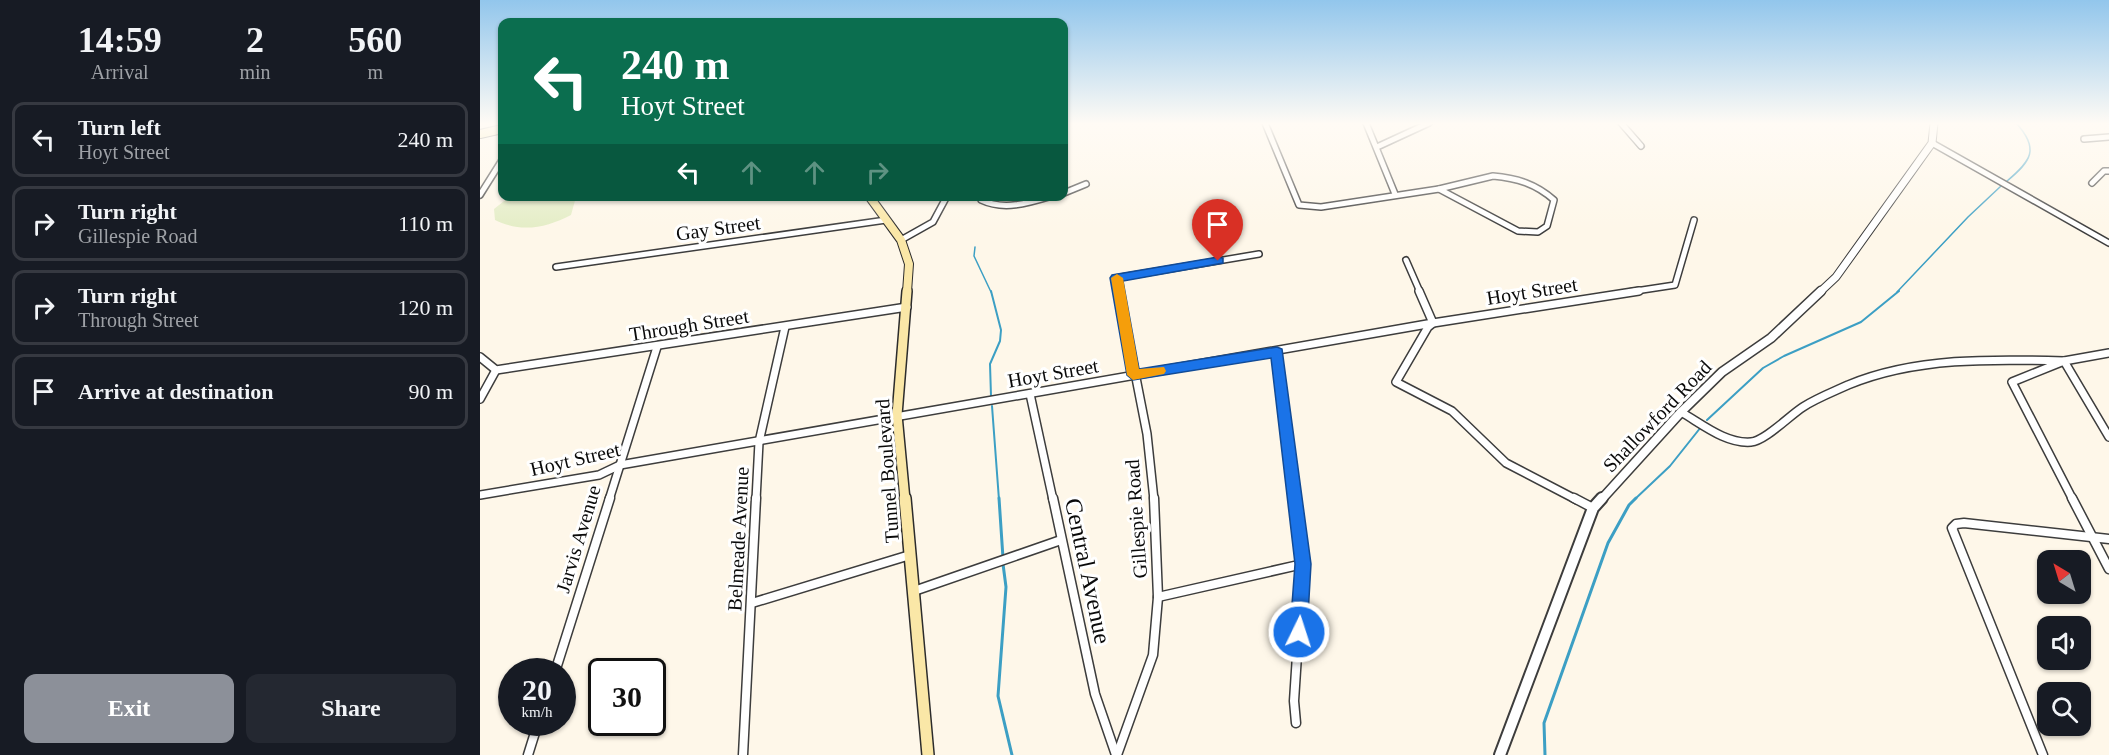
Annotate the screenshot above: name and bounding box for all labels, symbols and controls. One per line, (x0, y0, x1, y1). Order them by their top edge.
text: 14:59 (78, 20, 162, 60)
text: 2 (246, 20, 264, 60)
text: 560 (348, 20, 402, 60)
icon: left (522, 42, 600, 120)
text: 240 m (621, 42, 730, 88)
text: Arrival (91, 61, 149, 83)
text: min (239, 61, 271, 83)
text: m (368, 61, 383, 83)
text: Hoyt Street (621, 91, 745, 121)
text: Turn left (78, 115, 161, 140)
icon: left (27, 123, 60, 156)
text: 240 m (397, 127, 453, 152)
text: Hoyt Street (78, 141, 170, 163)
icon: left (672, 156, 705, 189)
icon: ahead (735, 156, 768, 189)
icon: ahead (798, 156, 831, 189)
icon: right (861, 156, 894, 189)
text: Turn right (78, 199, 177, 224)
pin (1192, 199, 1243, 261)
icon: right (27, 207, 60, 240)
icon: arrive (1201, 208, 1234, 241)
text: 110 m (398, 211, 453, 236)
street label: Gay Street (674, 211, 762, 246)
text: Gillespie Road (78, 225, 197, 247)
street label: Hoyt Street (1485, 273, 1580, 310)
text: Turn right (78, 283, 177, 308)
icon: right (27, 291, 60, 324)
text: 120 m (397, 295, 453, 320)
street label: Through Street (628, 305, 751, 346)
text: Through Street (78, 309, 199, 331)
street label: Hoyt Street (1006, 354, 1101, 393)
street label: Shallowford Road (1598, 356, 1716, 476)
icon: arrive (27, 375, 60, 408)
text: Arrive at destination (78, 379, 274, 404)
text: 90 m (408, 379, 453, 404)
street label: Tunnel Boulevard (871, 398, 903, 544)
street label: Hoyt Street (528, 438, 623, 481)
street label: Gillespie Road (1121, 459, 1152, 579)
street label: Belmeade Avenue (723, 466, 753, 612)
street label: Jarvis Avenue (551, 482, 605, 595)
street label: Central Avenue (1060, 496, 1116, 646)
north arrow (2037, 550, 2091, 604)
map controls (2037, 550, 2091, 736)
position arrow (1267, 600, 1331, 664)
button: sound (2037, 616, 2091, 670)
speed limit sign: 30 (588, 658, 666, 736)
text: 20 (522, 673, 552, 706)
button: Exit (24, 674, 234, 743)
button: Share (246, 674, 456, 743)
button: search (2037, 682, 2091, 736)
text: km/h (522, 704, 552, 720)

